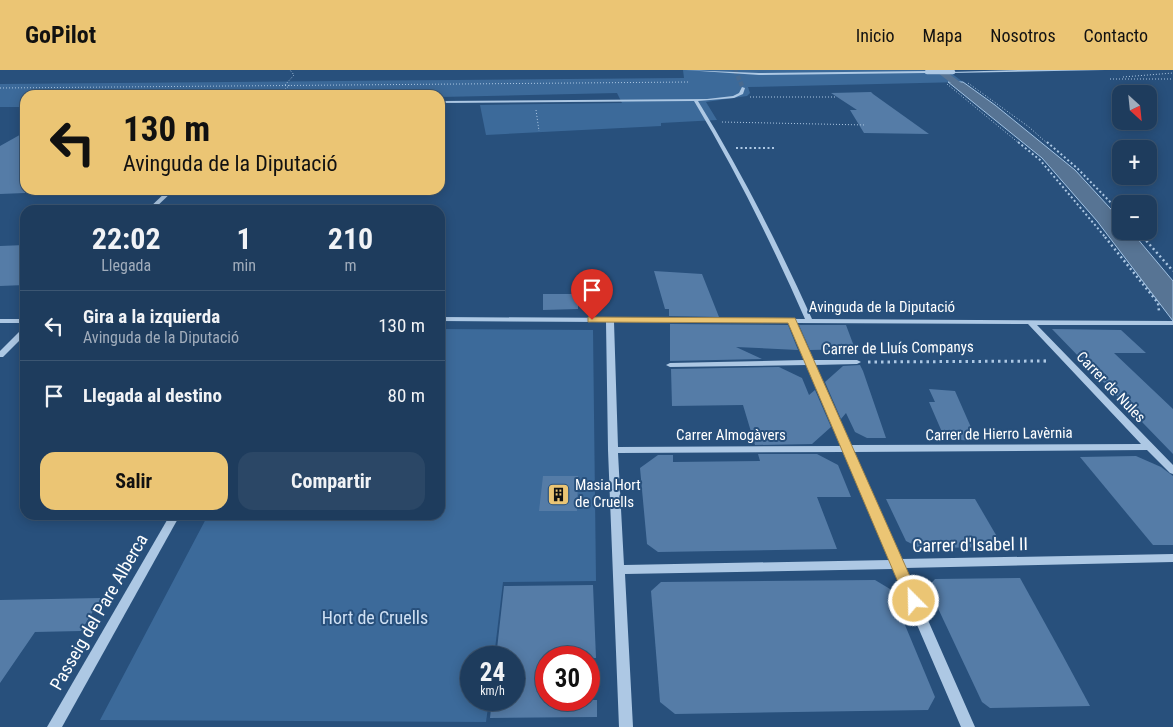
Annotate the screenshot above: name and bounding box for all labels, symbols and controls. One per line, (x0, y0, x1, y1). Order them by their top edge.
text: GoPilot (25, 21, 96, 49)
text: Inicio (856, 25, 895, 46)
text: Mapa (923, 25, 962, 46)
text: Nosotros (990, 25, 1056, 46)
text: Contacto (1084, 25, 1148, 46)
north arrow (1112, 85, 1158, 130)
map controls (1112, 85, 1157, 240)
text: 130 m (123, 109, 210, 150)
icon: left (40, 110, 105, 175)
button: + (1112, 140, 1157, 185)
text: Avinguda de la Diputació (123, 151, 338, 176)
button: − (1112, 195, 1157, 240)
text: 22:02 (92, 221, 161, 256)
text: 1 (237, 221, 252, 256)
text: 210 (328, 221, 373, 256)
text: Llegada (101, 256, 151, 275)
text: min (232, 256, 256, 275)
text: m (344, 256, 356, 275)
pin (571, 269, 613, 320)
icon: arrive (578, 276, 606, 304)
street label: Avinguda de la Diputació (809, 298, 955, 316)
text: Gira a la izquierda (83, 305, 220, 328)
icon: left (40, 312, 68, 340)
text: 130 m (378, 314, 425, 337)
text: Avinguda de la Diputació (83, 328, 239, 347)
street label: Carrer de Lluís Companys (822, 338, 974, 358)
street label: Carrer de Nules (1073, 348, 1149, 426)
icon: arrive (40, 382, 68, 410)
text: Llegada al destino (83, 384, 222, 407)
text: 80 m (388, 384, 425, 407)
street label: Carrer de Hierro Lavèrnia (925, 424, 1073, 444)
street label: Carrer Almogàvers (676, 426, 786, 444)
button: Salir (40, 452, 228, 510)
button: Compartir (238, 452, 425, 510)
place label: Masia Hort de Cruells (575, 476, 641, 511)
building icon: Masia Hort de Cruells (547, 482, 571, 506)
street label: Passeig del Pare Alberca (45, 530, 152, 693)
street label: Carrer d'Isabel II (912, 533, 1028, 556)
position arrow (887, 574, 939, 626)
park label: Hort de Cruells (322, 607, 428, 628)
speed limit sign: 30 (535, 646, 600, 711)
text: 24 (480, 658, 505, 687)
text: km/h (480, 684, 505, 698)

